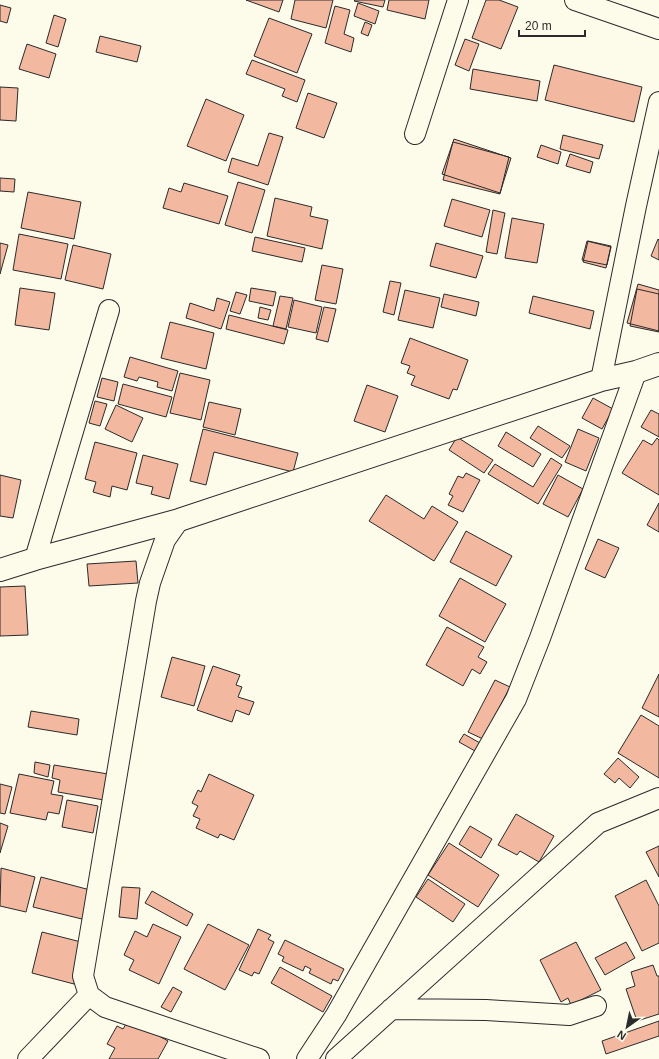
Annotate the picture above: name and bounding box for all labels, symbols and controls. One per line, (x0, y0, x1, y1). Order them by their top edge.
scale bar (519, 12, 585, 38)
text: 20 m (525, 19, 552, 33)
north arrow (607, 1007, 647, 1047)
text: N (615, 1028, 628, 1043)

